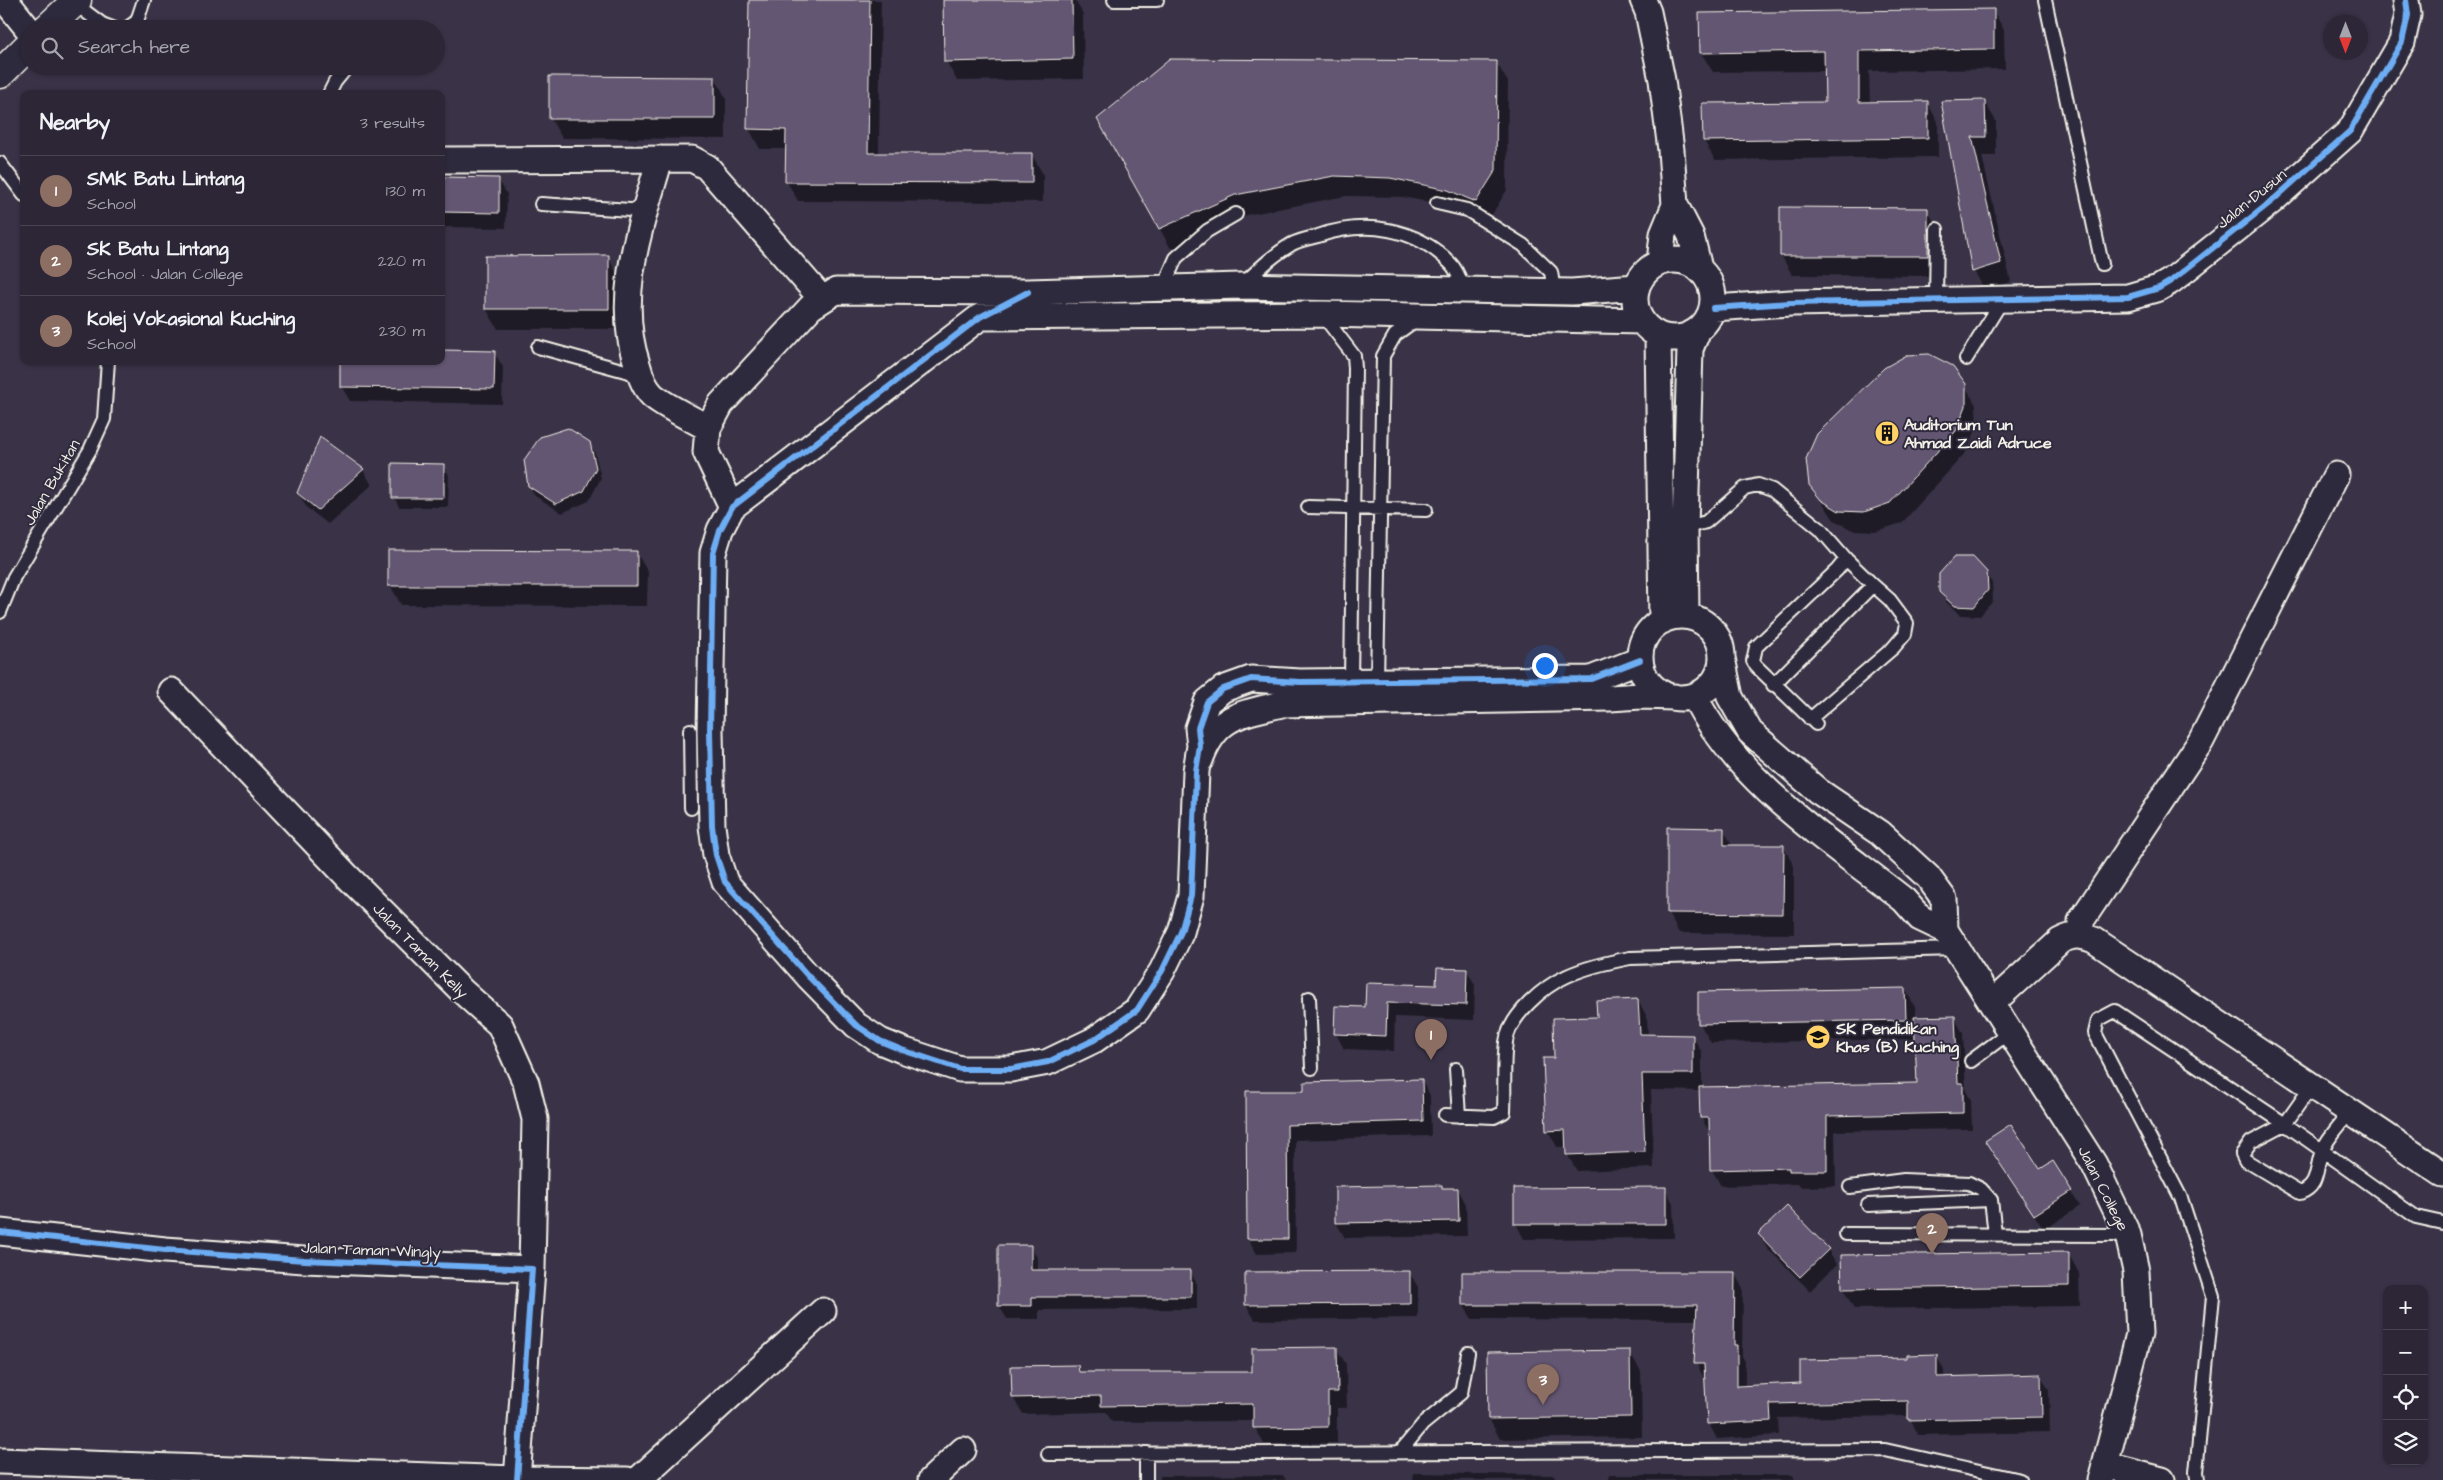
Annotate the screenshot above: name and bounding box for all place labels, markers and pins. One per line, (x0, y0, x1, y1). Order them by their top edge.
place label: Auditorium Tun Ahmad Zaidi Adruce (1904, 414, 2052, 454)
building icon: Auditorium Tun Ahmad Zaidi Adruce (1874, 420, 1900, 446)
place label: SK Pendidikan Khas (B) Kuching (1835, 1018, 1960, 1060)
pin: 1 (1415, 1019, 1447, 1060)
school or university icon: SK Pendidikan Khas (B) Kuching (1805, 1024, 1831, 1050)
pin: 2 (1916, 1213, 1948, 1254)
pin: 3 (1527, 1364, 1559, 1405)

